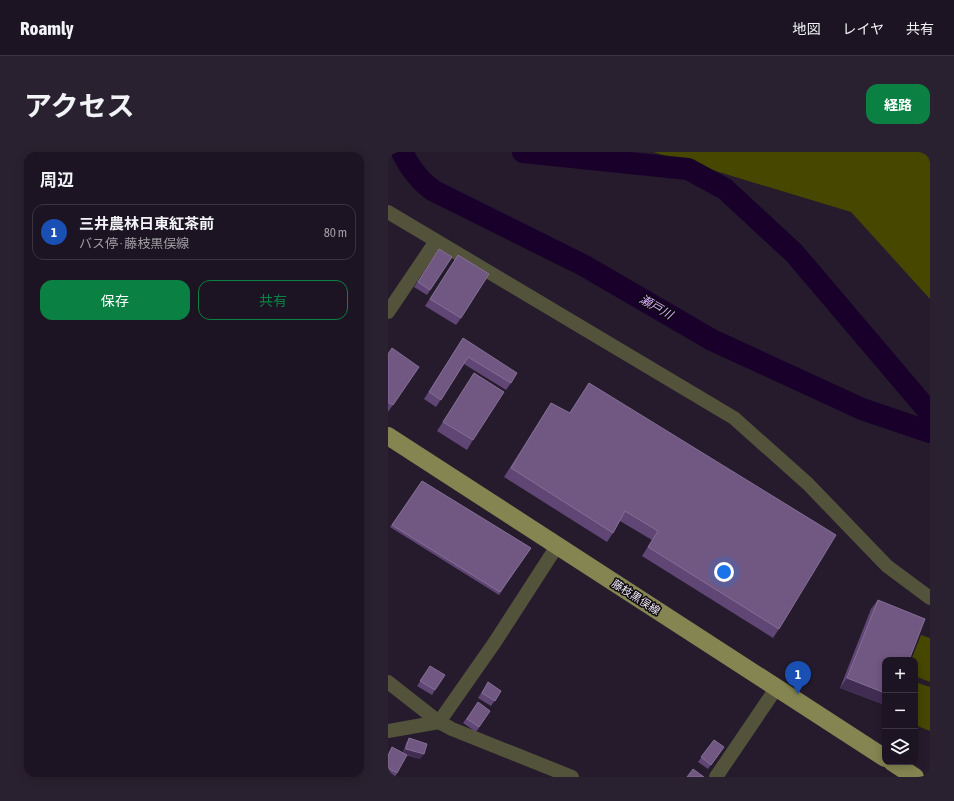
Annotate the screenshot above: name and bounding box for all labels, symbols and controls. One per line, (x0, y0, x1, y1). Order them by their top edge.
text: Roamly (20, 17, 74, 39)
text: 地図 (792, 21, 820, 37)
text: レイヤ (842, 21, 884, 37)
text: 共有 (906, 21, 934, 37)
button: 経路 (866, 84, 930, 124)
text: アクセス (24, 90, 135, 122)
text: 周辺 (40, 170, 74, 190)
text: 三井農林日東紅茶前 (79, 215, 214, 232)
text: 1 (51, 225, 57, 240)
text: 80 m (324, 225, 347, 240)
text: バス停 · 藤枝黒俣線 (79, 236, 189, 251)
button: 保存 (40, 280, 190, 320)
button: 共有 (198, 280, 348, 320)
water label: 瀬戸川 (637, 292, 677, 323)
your location (714, 562, 734, 582)
street label: 藤枝黒俣線 (610, 577, 662, 617)
map controls (882, 657, 918, 765)
button: + (882, 657, 918, 693)
pin: 1 (785, 661, 811, 694)
button: − (882, 693, 918, 729)
button: layers (882, 729, 918, 765)

